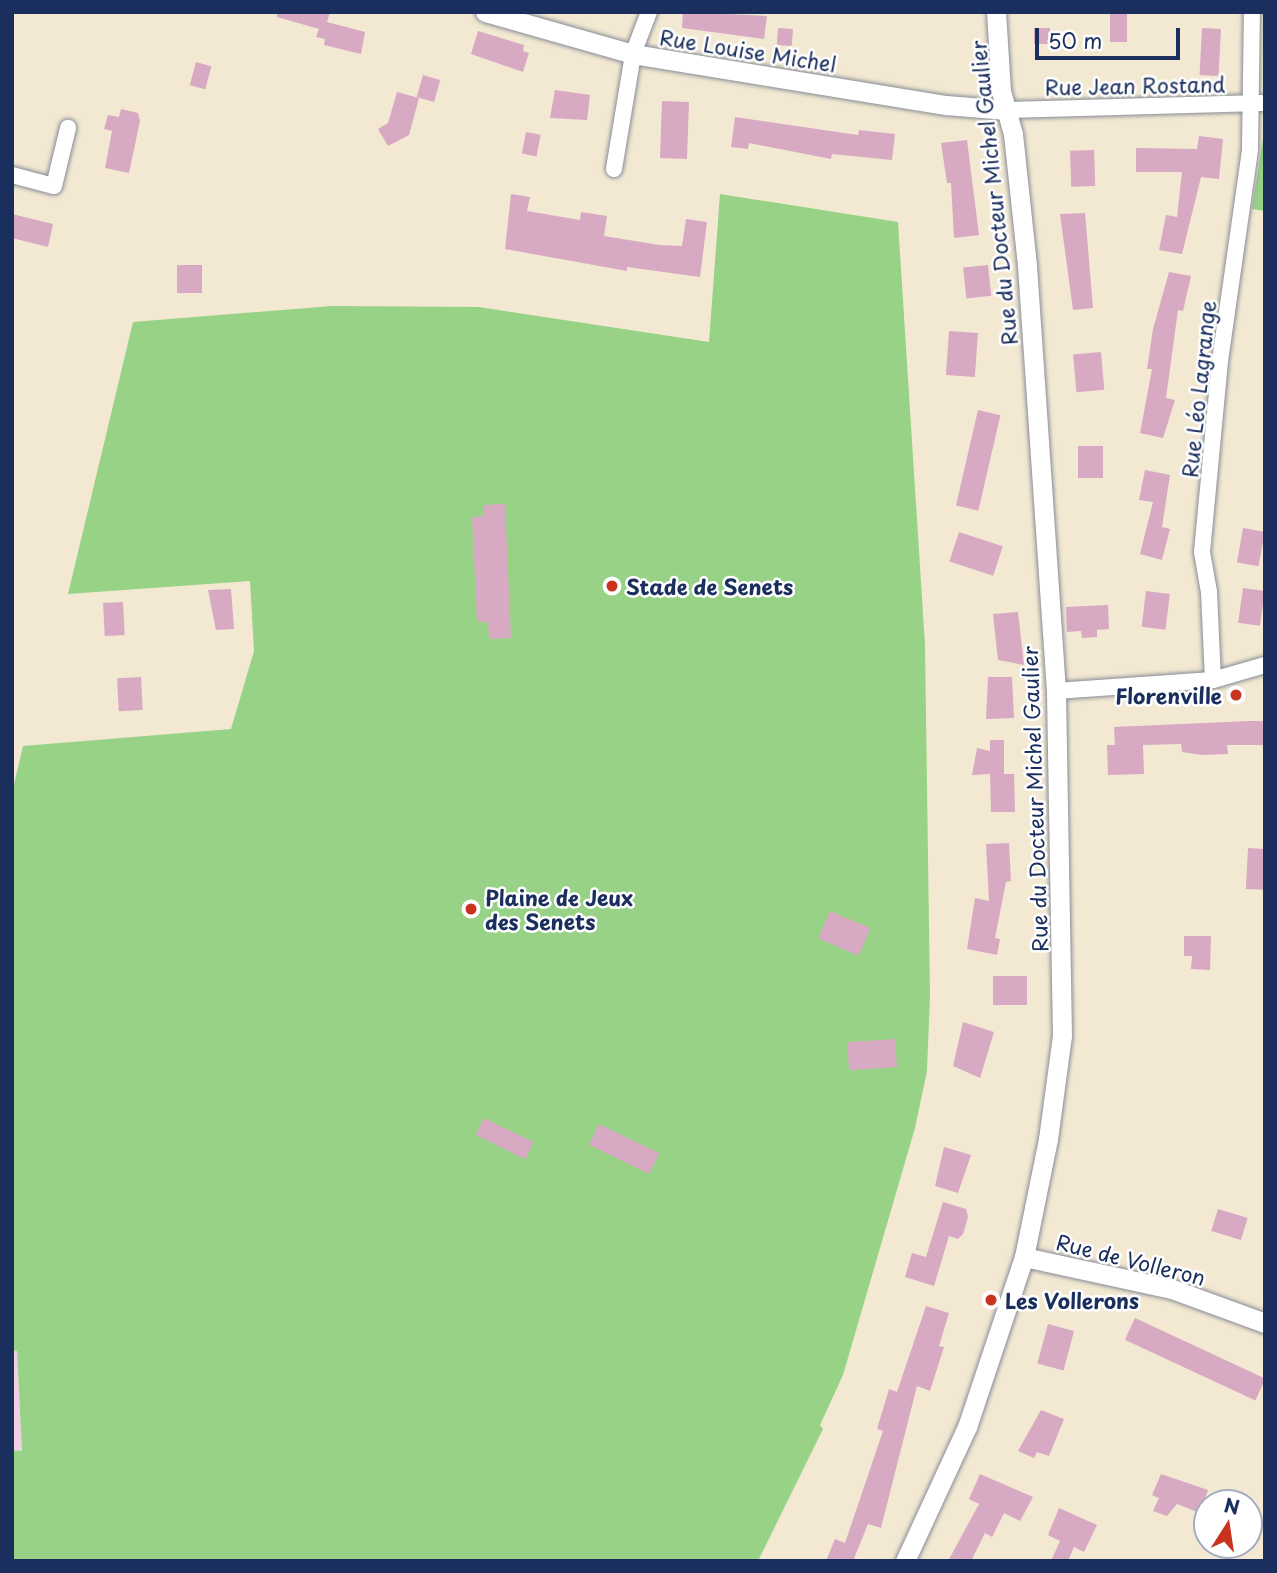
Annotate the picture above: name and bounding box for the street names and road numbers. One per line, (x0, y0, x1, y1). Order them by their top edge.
street label: Rue Louise Michel (657, 24, 839, 76)
street label: Rue du Docteur Michel Gaulier (964, 36, 1022, 350)
street label: Rue Jean Rostand (1043, 71, 1227, 99)
street label: Rue Léo Lagrange (1176, 298, 1220, 480)
street label: Rue du Docteur Michel Gaulier (1016, 642, 1052, 956)
street label: Rue de Volleron (1052, 1228, 1210, 1290)

